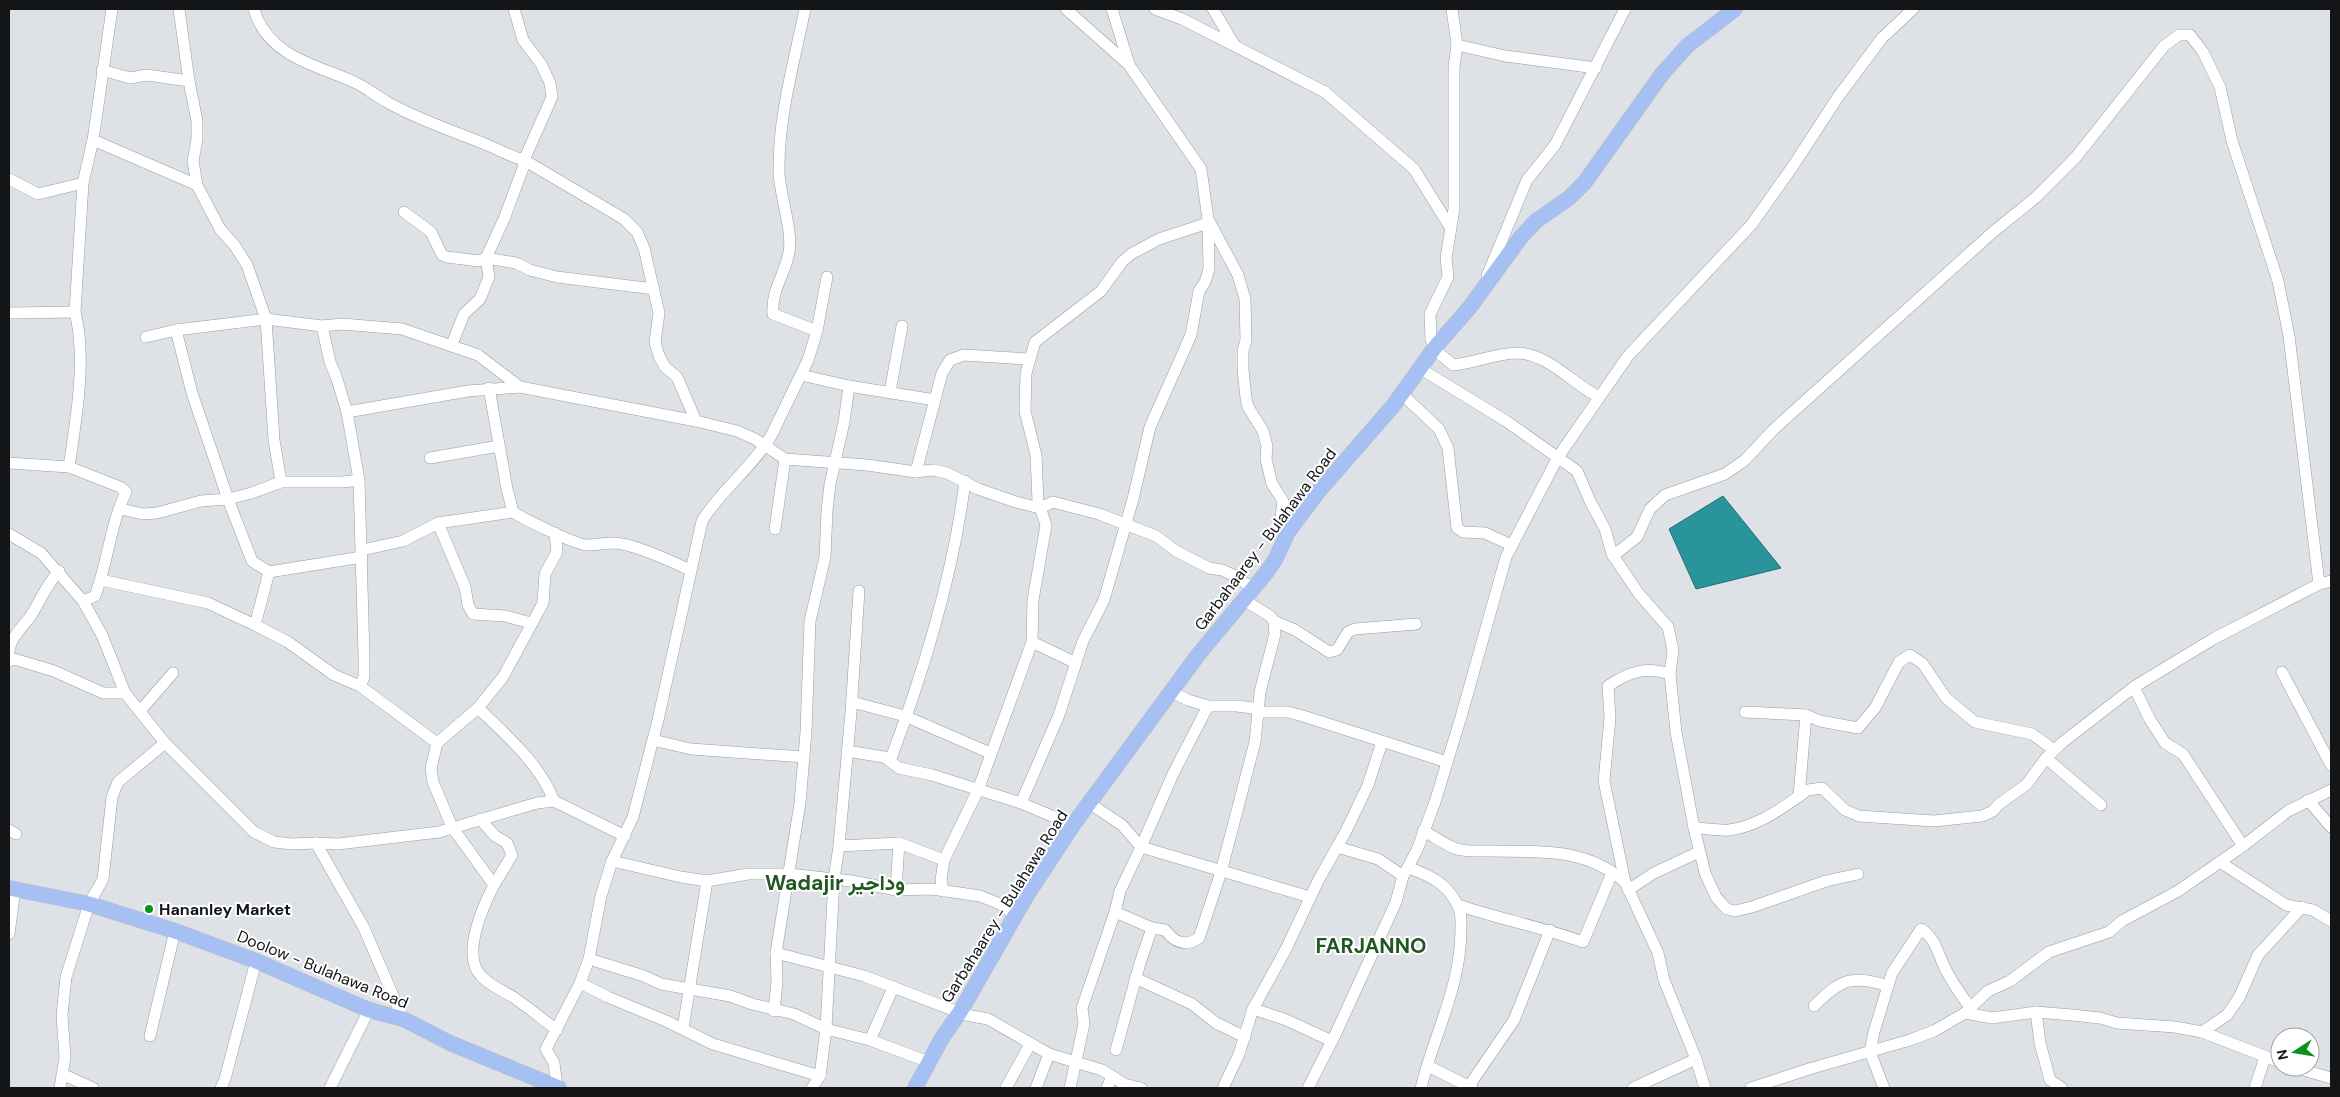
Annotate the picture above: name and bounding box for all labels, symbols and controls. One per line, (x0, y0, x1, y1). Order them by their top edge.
street label: Garbahaarey - Bulahawa Road (1190, 444, 1341, 635)
street label: Garbahaarey - Bulahawa Road (936, 806, 1073, 1007)
district label: Wadajir وداجير (765, 869, 905, 897)
place label: Hananley Market (159, 899, 291, 920)
marker: Hananley Market (143, 903, 155, 915)
street label: Doolow - Bulahawa Road (234, 925, 412, 1013)
district label: FARJANNO (1316, 932, 1426, 960)
north arrow (2270, 1027, 2320, 1077)
text: N (2272, 1048, 2292, 1062)

